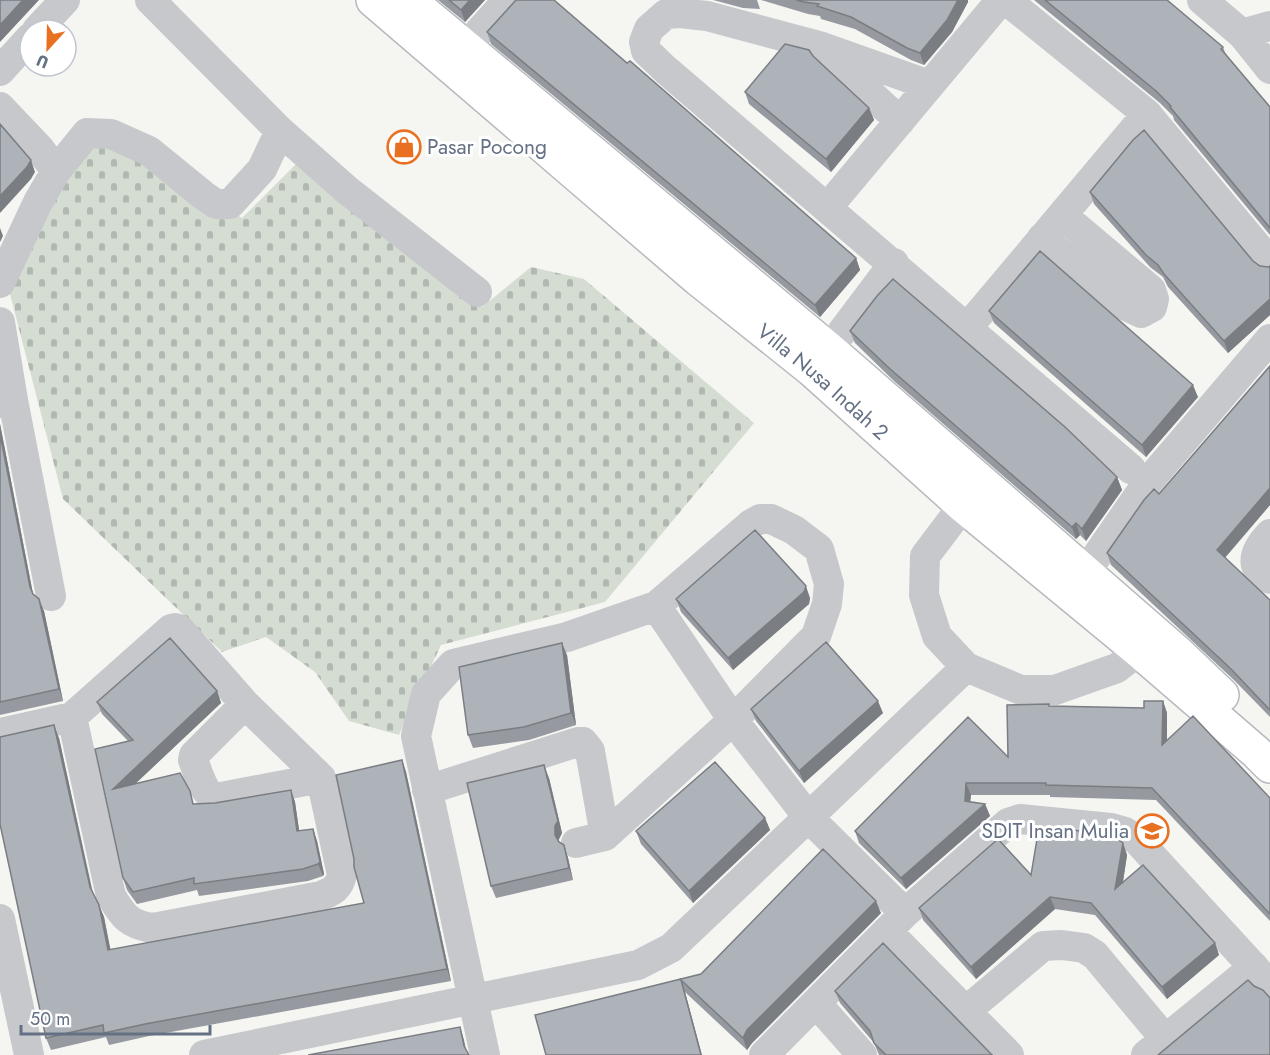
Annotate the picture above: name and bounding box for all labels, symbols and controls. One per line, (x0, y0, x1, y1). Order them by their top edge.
north arrow (18, 18, 78, 78)
text: U (33, 49, 52, 74)
shop icon: Pasar Pocong (386, 129, 422, 165)
place label: Pasar Pocong (427, 132, 547, 162)
street label: Villa Nusa Indah 2 (750, 317, 895, 447)
school or university icon: SDIT Insan Mulia (1134, 813, 1170, 849)
place label: SDIT Insan Mulia (982, 816, 1129, 846)
scale bar (21, 998, 210, 1036)
text: 50 m (30, 1006, 70, 1032)

